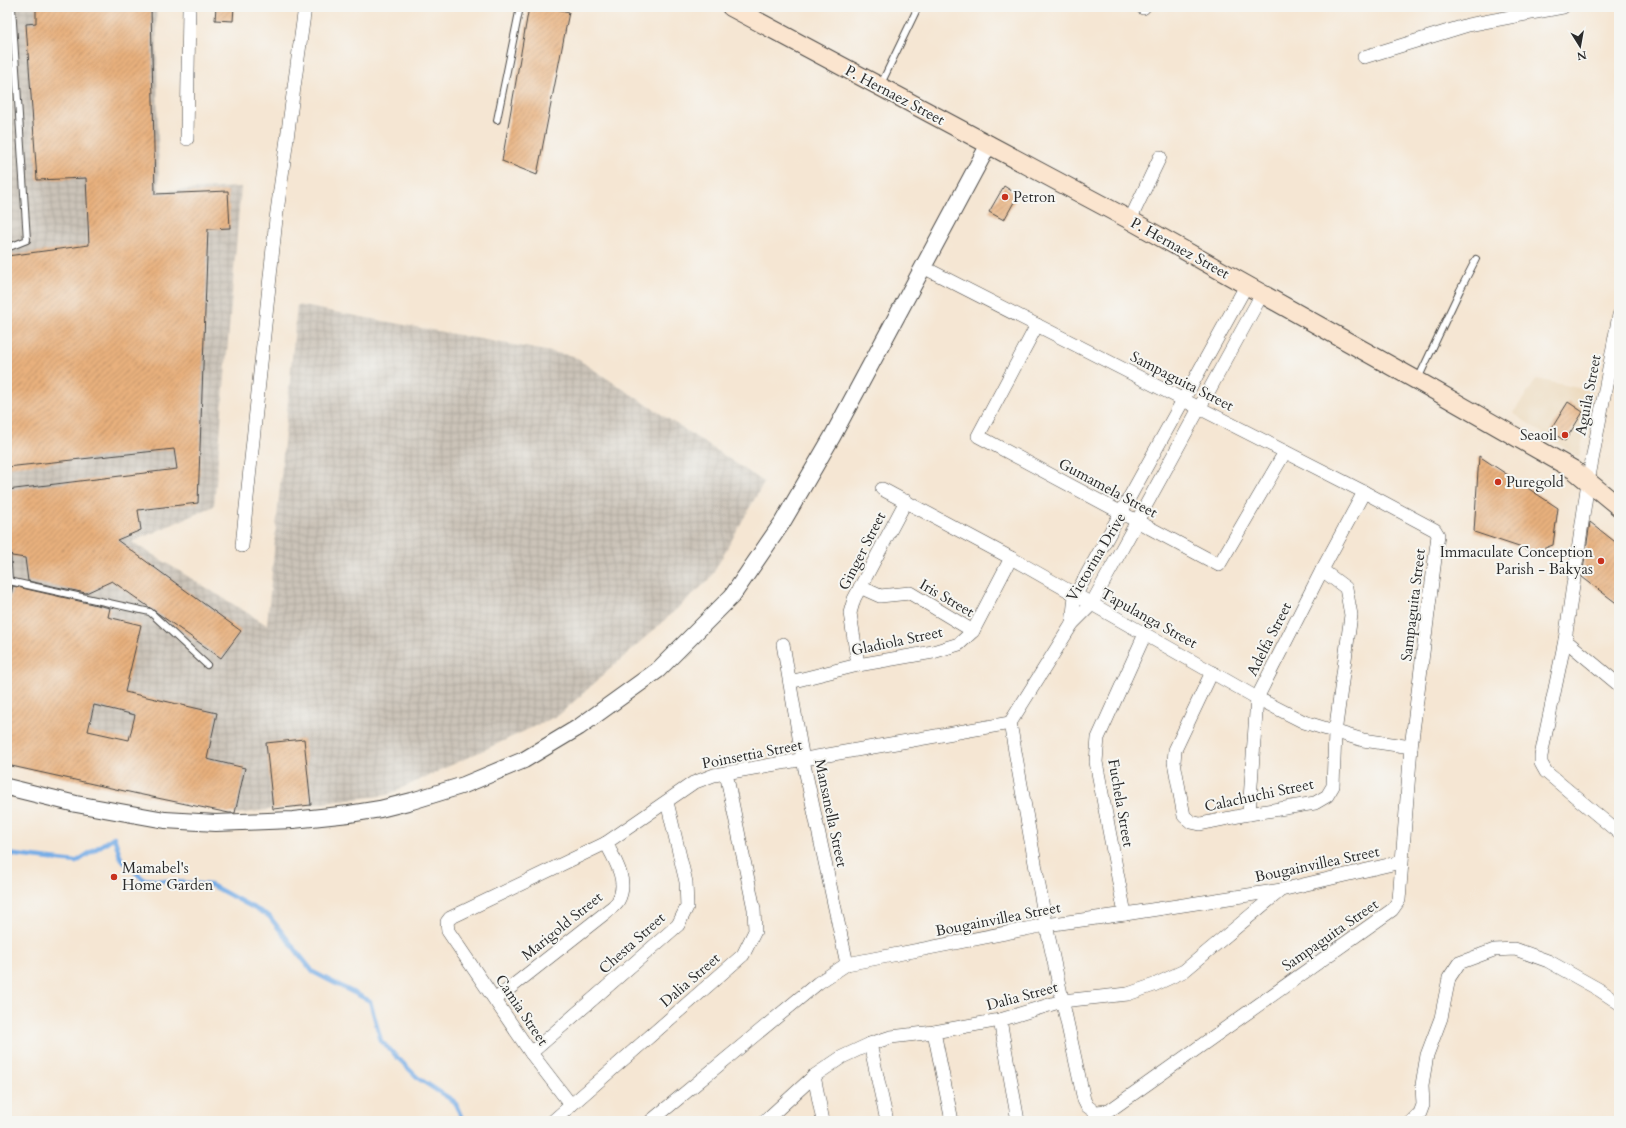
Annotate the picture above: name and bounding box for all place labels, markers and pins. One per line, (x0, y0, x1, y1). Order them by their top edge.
place label: Petron (1013, 187, 1056, 207)
marker: Petron (1000, 192, 1010, 202)
place label: Seaoil (1520, 425, 1557, 445)
marker: Seaoil (1560, 430, 1570, 440)
place label: Puregold (1506, 472, 1564, 492)
marker: Puregold (1493, 477, 1503, 487)
place label: Immaculate Conception Parish - Bakyas (1440, 542, 1593, 579)
marker: Immaculate Conception Parish - Bakyas (1596, 556, 1606, 566)
place label: Mamabel's Home Garden (122, 858, 214, 895)
marker: Mamabel's Home Garden (109, 872, 119, 882)

